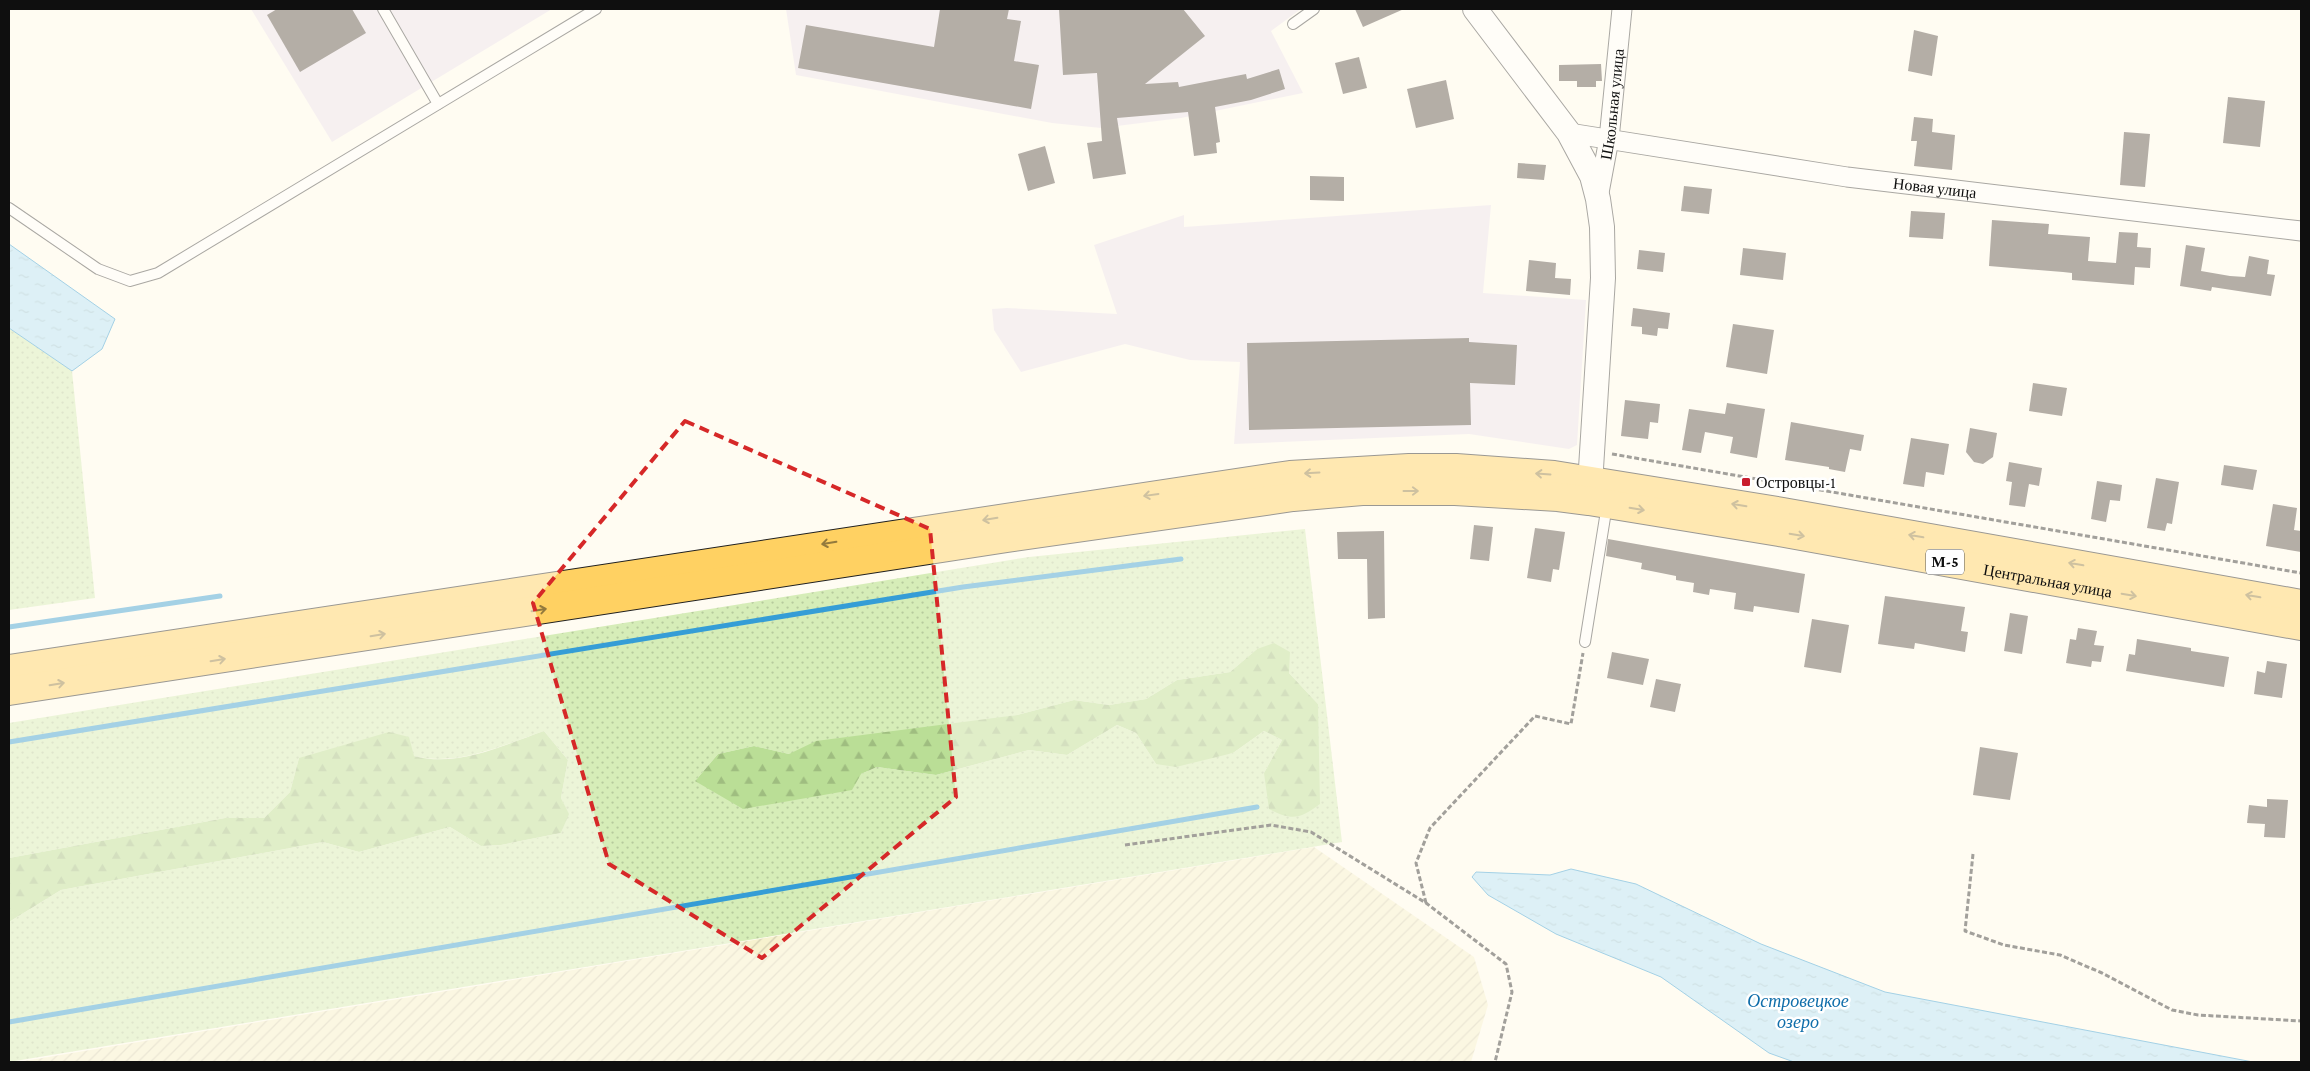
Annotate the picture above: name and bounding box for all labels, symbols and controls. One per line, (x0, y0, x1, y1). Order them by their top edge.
street label: Школьная улица (1597, 48, 1627, 161)
street label: Новая улица (1892, 175, 1978, 202)
one-way arrow (1304, 469, 1320, 478)
one-way arrow (1535, 469, 1551, 478)
place label: Островцы-1 (1756, 474, 1836, 492)
marker: Островцы-1 (1740, 476, 1752, 488)
one-way arrow (1402, 486, 1419, 496)
one-way arrow (1143, 490, 1159, 500)
one-way arrow (1731, 499, 1747, 509)
one-way arrow (1628, 505, 1644, 515)
one-way arrow (982, 514, 998, 524)
one-way arrow (1908, 530, 1924, 540)
one-way arrow (1789, 531, 1805, 541)
one-way arrow (822, 539, 838, 549)
road number: М-5 (1926, 550, 1964, 574)
one-way arrow (2068, 559, 2084, 568)
street label: Центральная улица (1982, 561, 2114, 601)
one-way arrow (2121, 590, 2137, 600)
one-way arrow (2246, 590, 2262, 600)
one-way arrow (530, 605, 546, 615)
one-way arrow (370, 630, 386, 640)
one-way arrow (209, 654, 225, 664)
one-way arrow (49, 679, 65, 689)
water label: Островецкое озеро (1747, 991, 1849, 1032)

